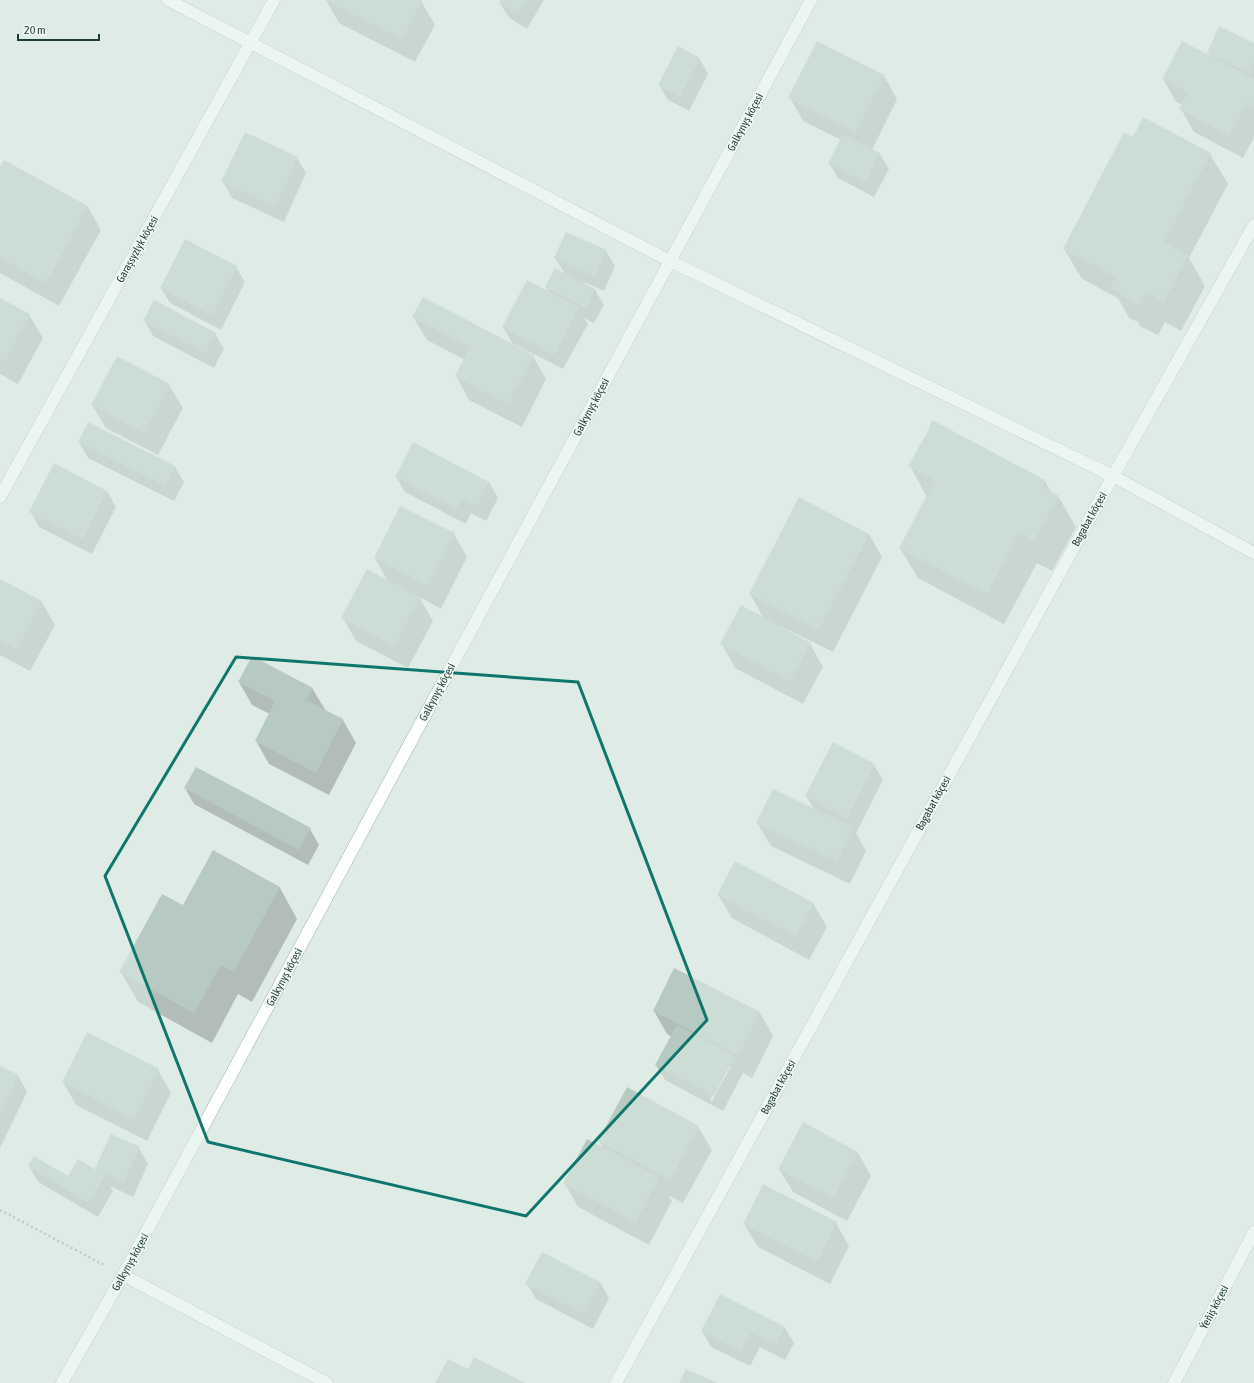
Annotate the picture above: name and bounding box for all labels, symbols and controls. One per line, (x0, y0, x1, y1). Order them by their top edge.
scale bar (18, 16, 99, 42)
text: 20 m (24, 23, 46, 37)
street label: Galkynyş köçesi (725, 91, 765, 153)
street label: Garaşsyzlyk köçesi (114, 214, 160, 284)
street label: Galkynyş köçesi (571, 376, 611, 438)
street label: Bagabat köçesi (1069, 490, 1109, 548)
street label: Galkynyş köçesi (417, 661, 457, 723)
street label: Bagabat köçesi (913, 774, 953, 832)
street label: Galkynyş köçesi (264, 946, 304, 1008)
street label: Bagabat köçesi (758, 1058, 798, 1116)
street label: Galkynyş köçesi (109, 1231, 151, 1293)
street label: Ýeňiş köçesi (1197, 1283, 1231, 1331)

